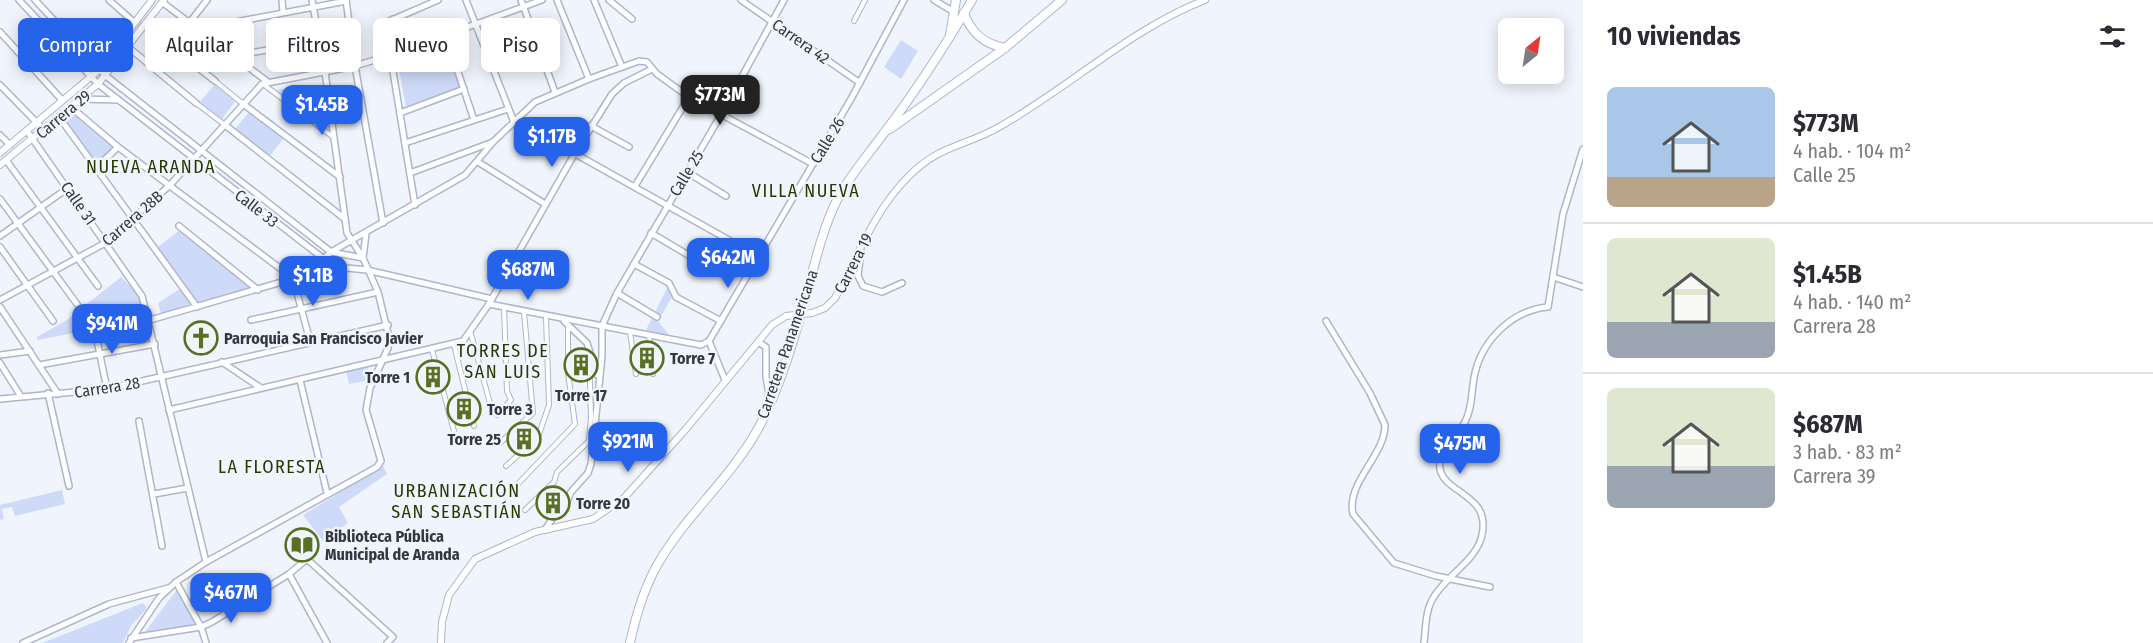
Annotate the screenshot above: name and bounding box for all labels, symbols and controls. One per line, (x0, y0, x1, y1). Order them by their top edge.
street label: Carrera 42 (768, 15, 833, 68)
chip: Comprar (18, 18, 133, 72)
chip: Alquilar (145, 18, 254, 72)
chip: Filtros (266, 18, 361, 72)
chip: Nuevo (373, 18, 469, 72)
chip: Piso (481, 18, 560, 72)
north arrow (1498, 18, 1564, 84)
map controls (1498, 18, 1564, 84)
icon: filters (2096, 20, 2129, 53)
text: 10 viviendas (1607, 21, 1741, 52)
pin: $773M (678, 75, 762, 126)
text: $773M (695, 82, 745, 106)
pin: $1.45B (273, 85, 371, 136)
street label: Carrera 29 (32, 86, 95, 143)
text: $1.45B (296, 92, 348, 116)
text: $773M (1793, 108, 1859, 139)
icon: home (1655, 111, 1727, 183)
street label: Calle 26 (806, 114, 849, 167)
pin: $1.17B (503, 117, 601, 168)
text: $1.17B (528, 124, 576, 148)
text: 4 hab. · 104 m² (1793, 139, 1911, 163)
street label: Calle 25 (665, 147, 707, 200)
district label: NUEVA ARANDA (86, 156, 216, 178)
text: Calle 25 (1793, 163, 1856, 187)
street label: Calle 31 (57, 178, 100, 229)
district label: VILLA NUEVA (752, 180, 860, 202)
street label: Calle 33 (231, 185, 282, 231)
street label: Carrera 28B (98, 186, 167, 250)
street label: Carrera 19 (830, 230, 877, 297)
pin: $642M (686, 238, 770, 289)
text: $642M (701, 245, 755, 269)
pin: $687M (486, 250, 570, 301)
pin: $1.1B (271, 256, 355, 307)
text: $687M (501, 257, 555, 281)
text: $1.45B (1793, 259, 1862, 290)
icon: home (1655, 262, 1727, 334)
text: $1.1B (293, 263, 333, 287)
street label: Carretera Panamericana (753, 267, 822, 421)
text: 4 hab. · 140 m² (1793, 290, 1911, 314)
pin: $941M (70, 304, 154, 355)
text: $941M (86, 311, 138, 335)
text: Carrera 28 (1793, 314, 1876, 338)
church icon: Parroquia San Francisco Javier (183, 320, 219, 356)
place label: Parroquia San Francisco Javier (224, 329, 423, 348)
district label: TORRES DE SAN LUIS (457, 340, 549, 383)
building icon: Torre 7 (629, 340, 665, 376)
building icon: Torre 17 (563, 347, 599, 383)
place label: Torre 7 (670, 349, 715, 368)
building icon: Torre 1 (415, 359, 451, 395)
place label: Torre 1 (365, 368, 410, 387)
street label: Carrera 28 (73, 373, 141, 402)
place label: Torre 17 (555, 386, 607, 405)
building icon: Torre 3 (446, 391, 482, 427)
place label: Torre 3 (487, 400, 533, 419)
text: $687M (1793, 409, 1863, 440)
icon: home (1655, 412, 1727, 484)
building icon: Torre 25 (506, 421, 542, 457)
pin: $921M (586, 422, 670, 473)
pin: $475M (1418, 424, 1502, 475)
text: $921M (602, 429, 654, 453)
place label: Torre 25 (448, 430, 501, 449)
text: $475M (1434, 431, 1486, 455)
text: 3 hab. · 83 m² (1793, 440, 1902, 464)
district label: LA FLORESTA (218, 456, 326, 478)
text: Carrera 39 (1793, 464, 1875, 488)
district label: URBANIZACIÓN SAN SEBASTIÁN (391, 480, 523, 523)
building icon: Torre 20 (535, 485, 571, 521)
place label: Torre 20 (576, 494, 631, 513)
library icon: Biblioteca Pública Municipal de Aranda (284, 527, 320, 563)
place label: Biblioteca Pública Municipal de Aranda (325, 527, 460, 564)
pin: $467M (189, 573, 273, 624)
text: $467M (204, 580, 258, 604)

